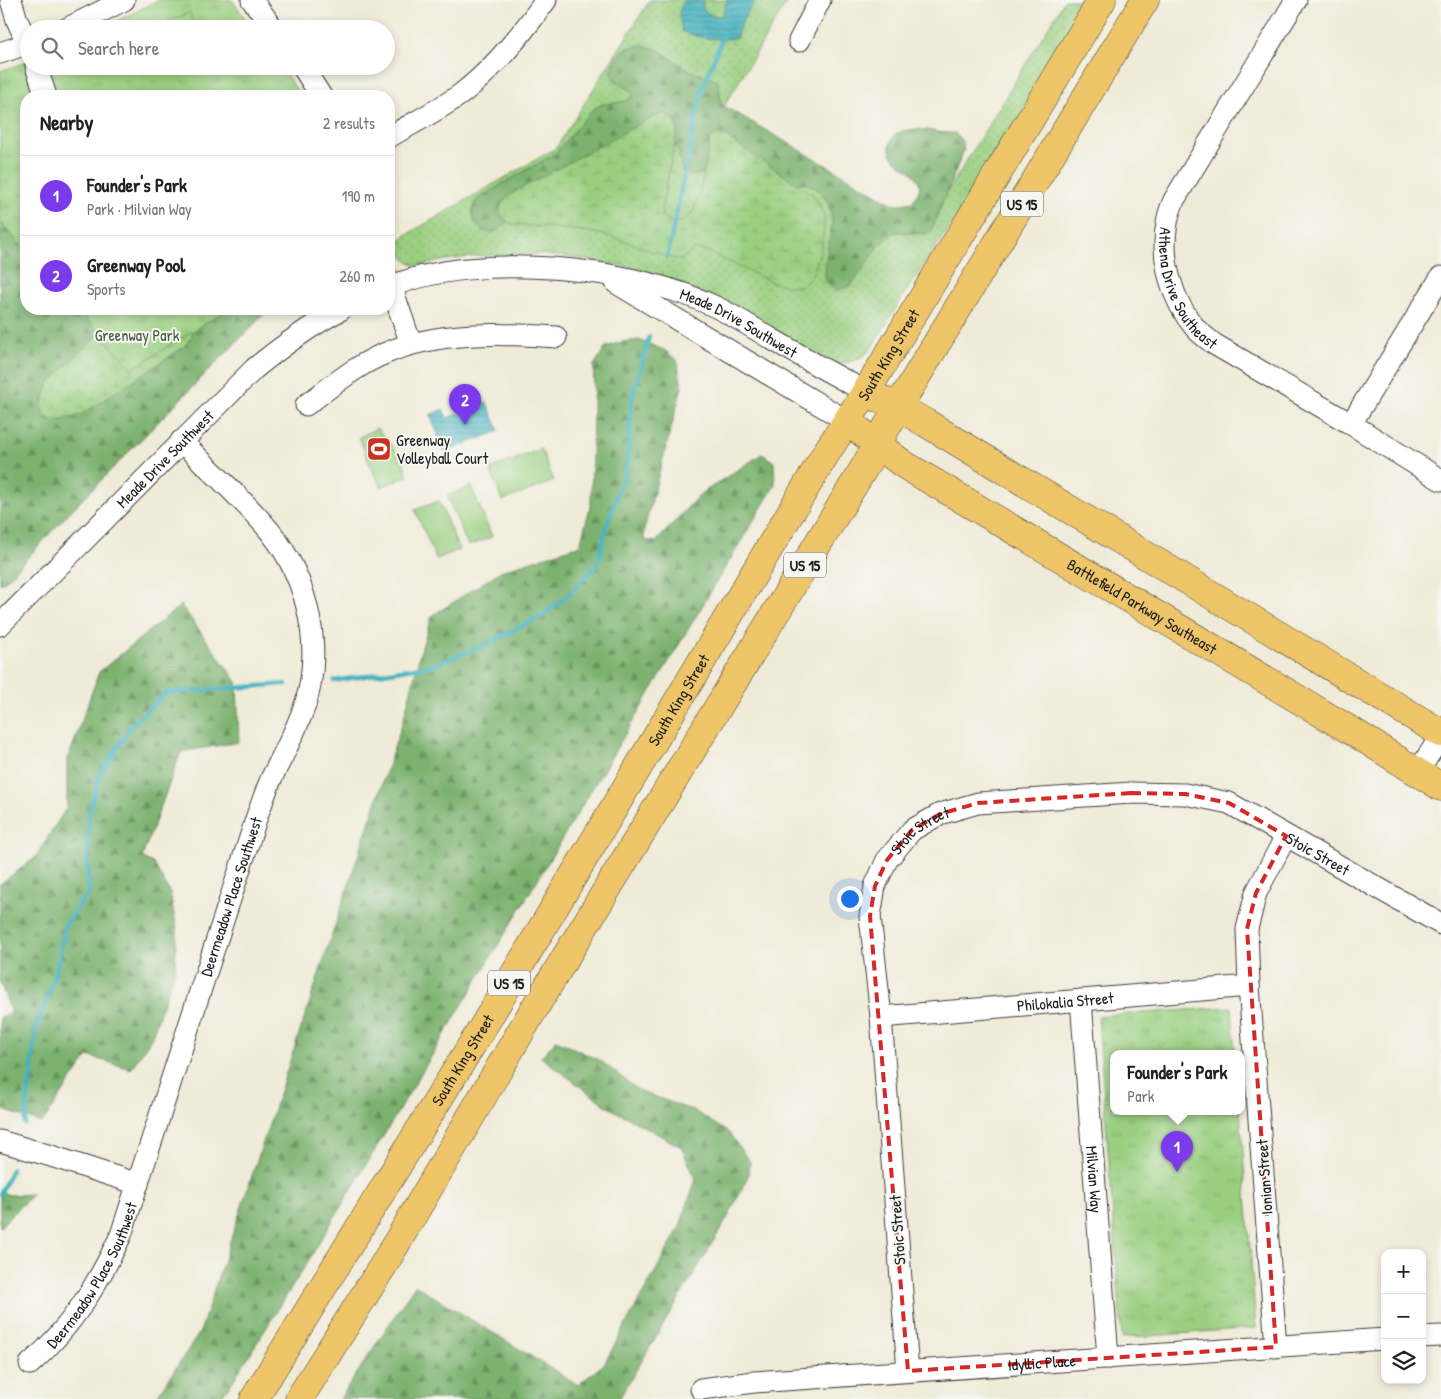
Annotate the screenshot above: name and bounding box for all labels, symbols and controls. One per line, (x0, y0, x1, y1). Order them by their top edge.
search box (20, 20, 395, 75)
icon: search (38, 34, 66, 62)
text: Search here (78, 35, 159, 61)
text: Nearby (40, 108, 93, 137)
text: 2 results (323, 112, 375, 134)
text: Founder's Park (87, 172, 187, 198)
text: 1 (53, 185, 59, 207)
text: 190 m (342, 185, 375, 207)
road number: US 15 (1001, 192, 1043, 216)
text: Park · Milvian Way (87, 198, 192, 220)
street label: Athena Drive Southeast (1154, 226, 1223, 354)
text: Greenway Pool (87, 252, 185, 278)
text: 2 (52, 265, 60, 287)
text: 260 m (339, 265, 375, 287)
text: Sports (87, 278, 125, 300)
street label: Meade Drive Southwest (677, 282, 802, 363)
street label: South King Street (852, 304, 925, 405)
park label: Greenway Park (95, 324, 180, 346)
pin: 2 (449, 384, 481, 425)
street label: Meade Drive Southwest (111, 405, 219, 513)
place label: Greenway Volleyball Court (396, 429, 489, 469)
sports icon: Greenway Volleyball Court (366, 436, 392, 462)
road number: US 15 (784, 552, 826, 578)
street label: Battlefield Parkway Southeast (1063, 553, 1222, 660)
street label: South King Street (643, 649, 715, 750)
street label: Stoic Street (885, 801, 952, 859)
street label: Deermeadow Place Southwest (195, 813, 267, 979)
street label: Stoic Street (1282, 827, 1354, 881)
your location (837, 886, 863, 912)
road number: US 15 (488, 970, 530, 996)
street label: Philokalia Street (1016, 986, 1115, 1016)
street label: South King Street (426, 1010, 499, 1110)
popup (1110, 1050, 1245, 1115)
text: Founder's Park (1128, 1059, 1227, 1085)
text: Park (1128, 1085, 1154, 1107)
pin: 1 (1161, 1131, 1193, 1172)
street label: Ionian Street (1250, 1138, 1278, 1215)
street label: Milvian Way (1081, 1145, 1108, 1214)
street label: Stoic Street (884, 1194, 910, 1266)
street label: Deermeadow Place Southwest (41, 1199, 142, 1353)
map controls (1381, 1249, 1426, 1384)
button: + (1381, 1249, 1426, 1294)
button: − (1381, 1294, 1426, 1339)
button: layers (1381, 1339, 1426, 1384)
street label: Idyllic Place (1007, 1349, 1077, 1376)

